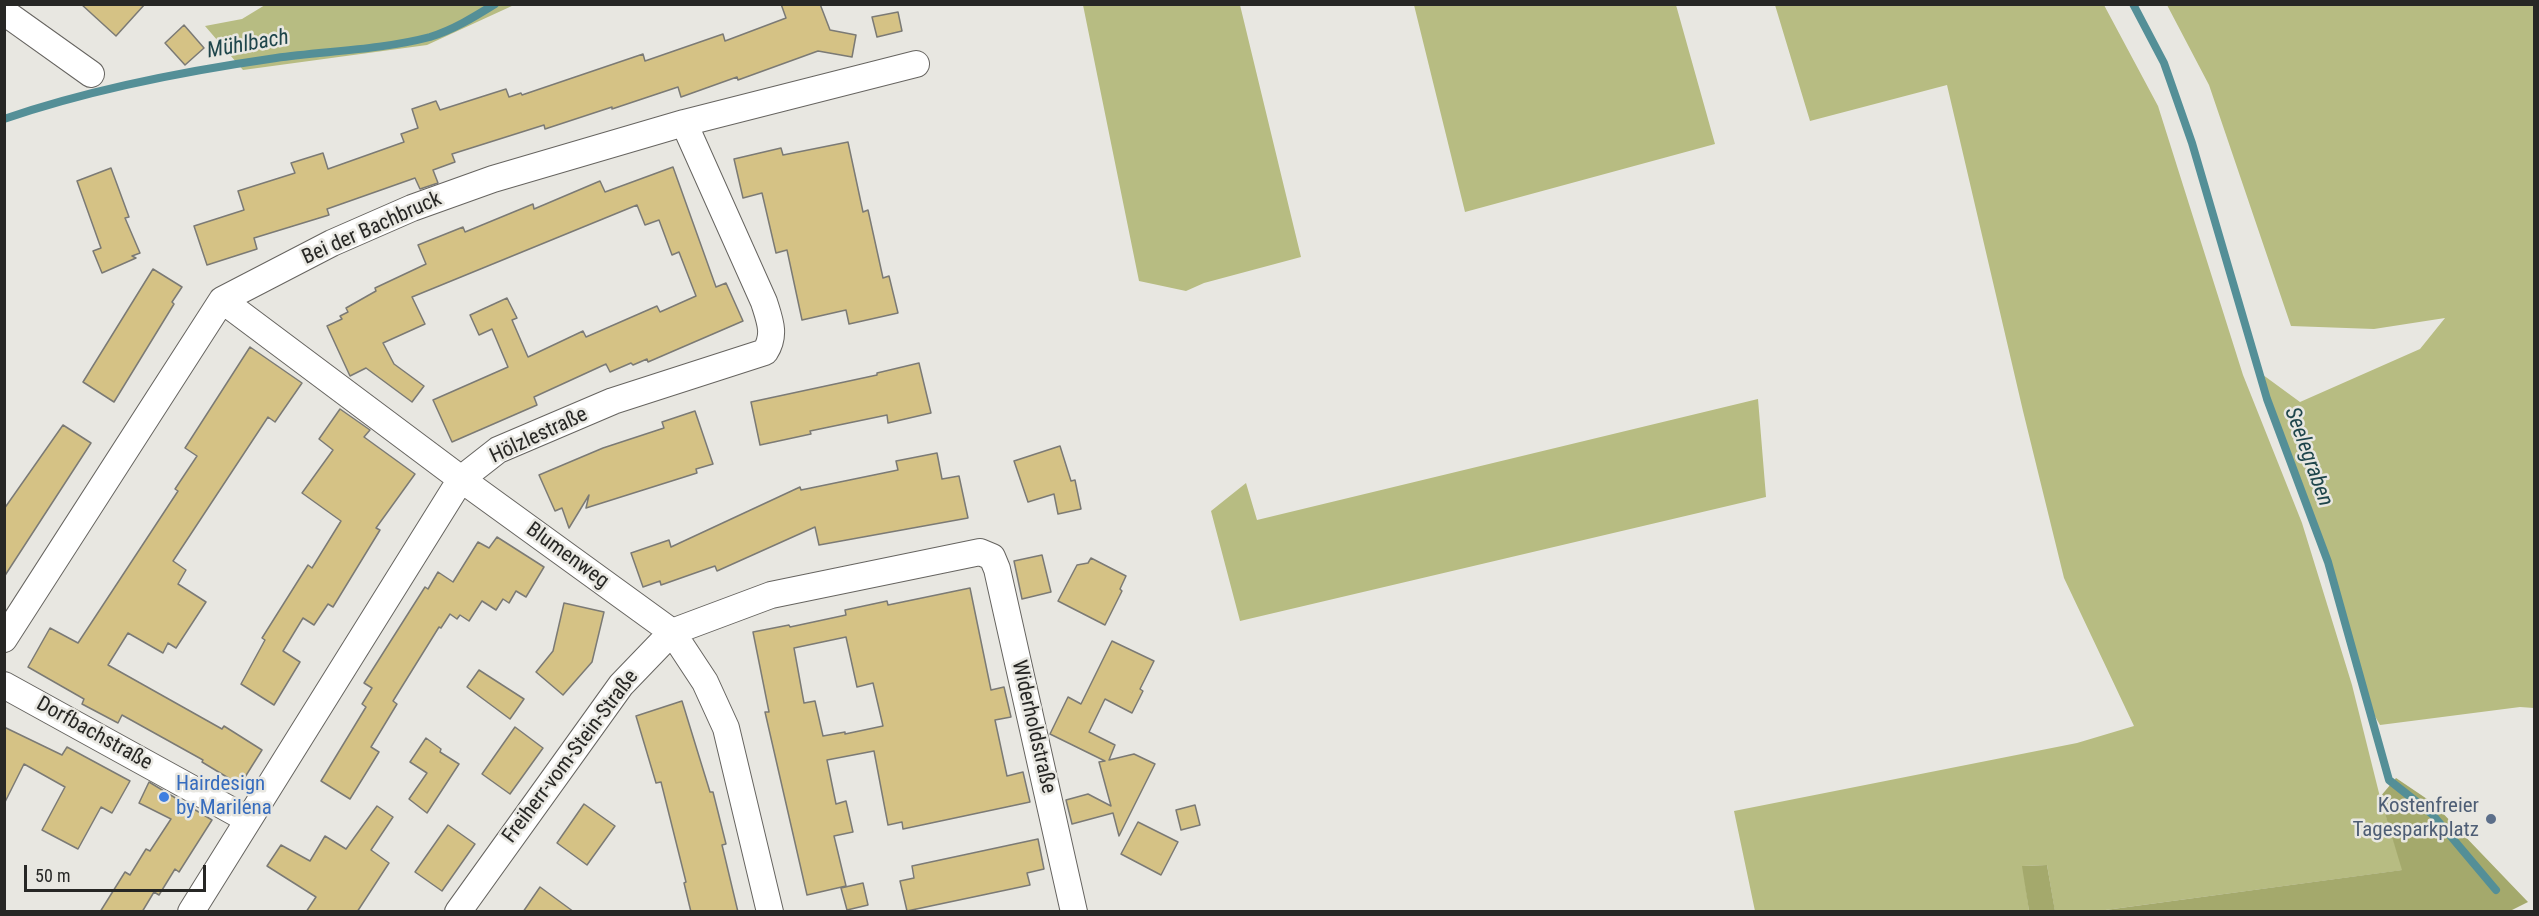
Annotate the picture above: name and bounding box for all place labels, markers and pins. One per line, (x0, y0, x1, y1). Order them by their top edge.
place label: Hairdesign by Marilena (176, 772, 272, 822)
marker: Hairdesign by Marilena (157, 790, 171, 804)
place label: Kostenfreier Tagesparkplatz (2352, 794, 2479, 844)
marker: Kostenfreier Tagesparkplatz (2484, 812, 2498, 826)

